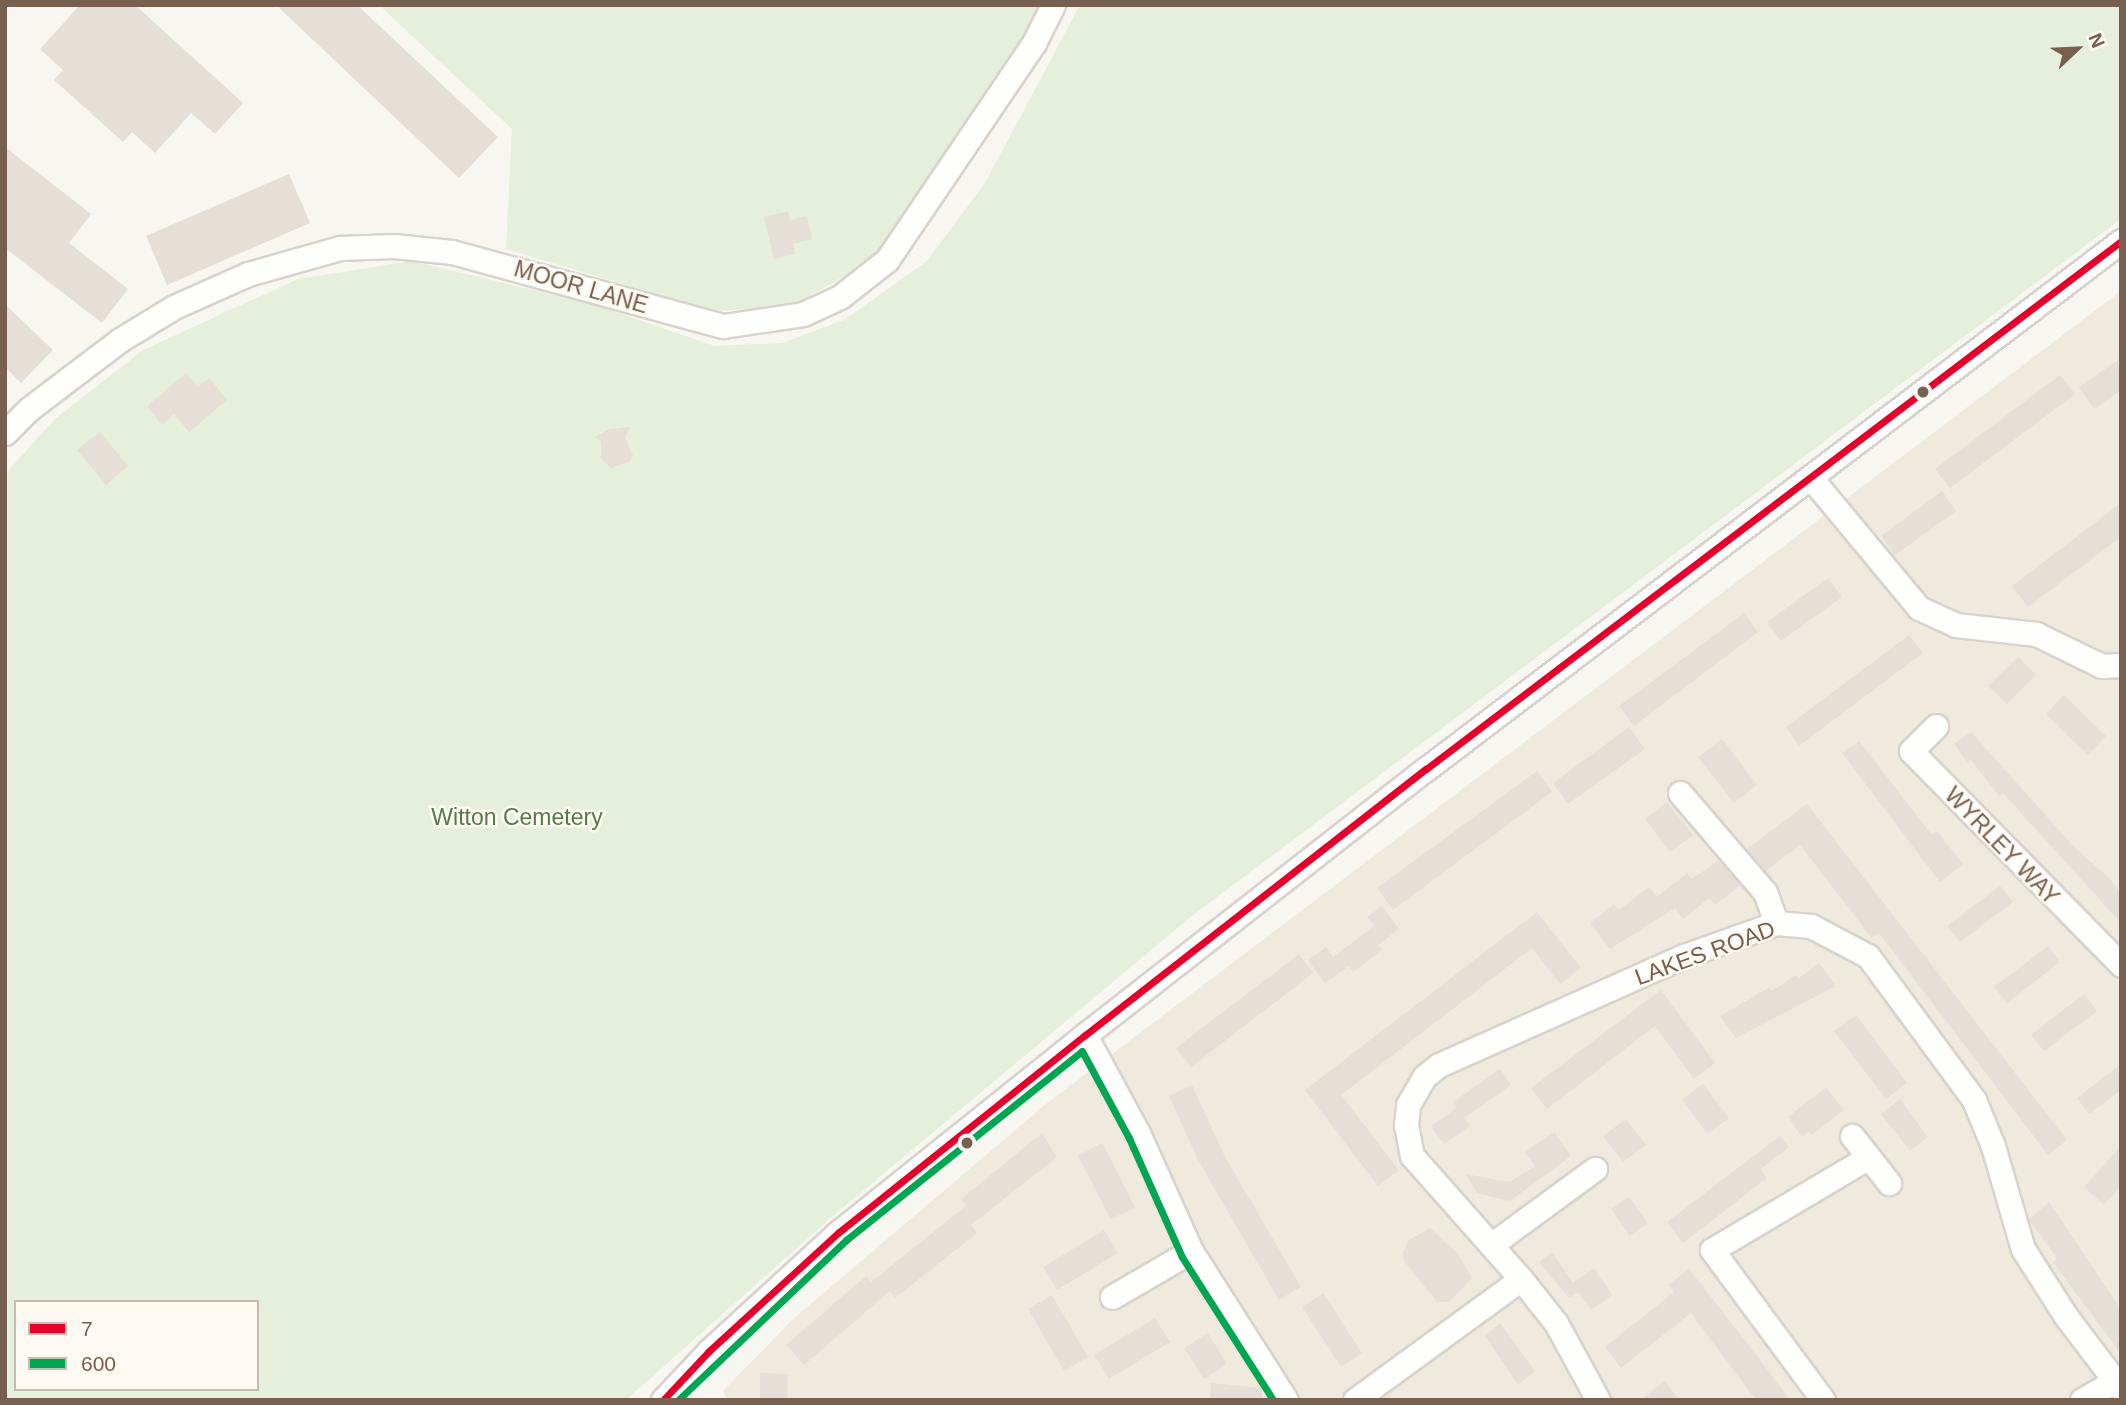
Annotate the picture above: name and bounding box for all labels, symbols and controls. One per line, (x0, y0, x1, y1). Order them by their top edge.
north arrow (2042, 14, 2112, 84)
text: N (2084, 30, 2109, 51)
street label: MOOR LANE (511, 255, 651, 319)
unlabelled marker (1916, 385, 1930, 399)
street label: WYRLEY WAY (1939, 781, 2065, 911)
park label: Witton Cemetery (431, 803, 603, 831)
street label: LAKES ROAD (1631, 915, 1779, 991)
unlabelled marker (960, 1136, 974, 1150)
legend (14, 1300, 259, 1391)
text: 7 (81, 1317, 93, 1340)
text: 600 (81, 1352, 116, 1375)

